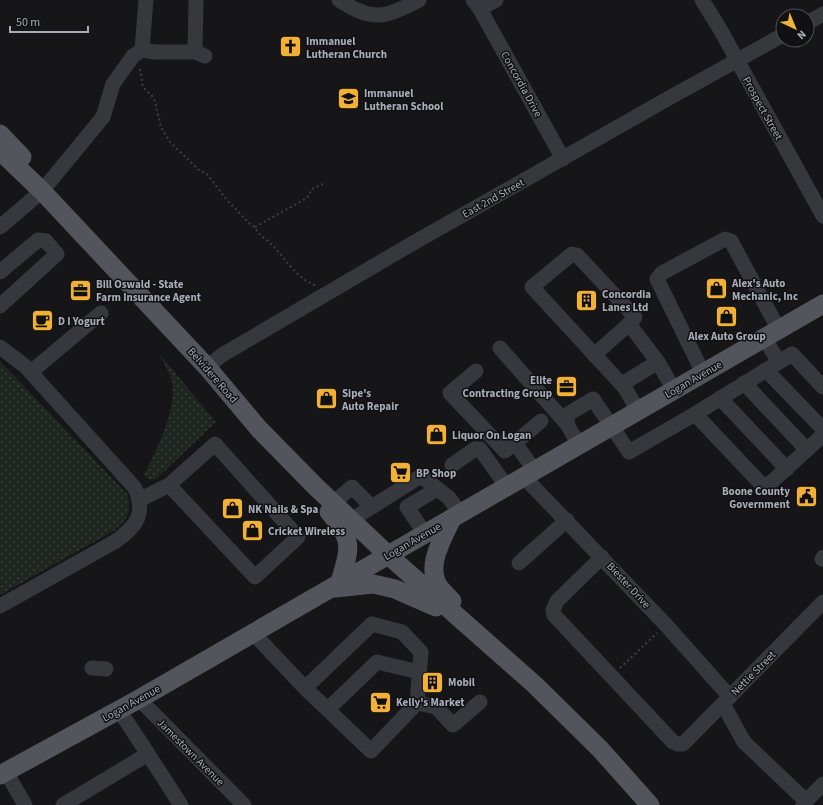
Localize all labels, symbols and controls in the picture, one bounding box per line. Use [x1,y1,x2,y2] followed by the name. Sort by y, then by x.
[10,8,88,34] scale bar
[775,8,815,48] north arrow
[16,14,40,31] text: 50 m
[794,27,809,43] text: N
[278,34,304,60] church icon: Immanuel Lutheran Church
[306,34,387,62] place label: Immanuel Lutheran Church
[497,49,546,120] street label: Concordia Drive
[739,74,786,143] street label: Prospect Street
[336,86,362,112] school or university icon: Immanuel Lutheran School
[364,86,444,114] place label: Immanuel Lutheran School
[459,175,527,222] street label: East 2nd Street
[703,276,729,302] shop icon: Alex's Auto Mechanic, Inc
[731,276,798,304] place label: Alex's Auto Mechanic, Inc
[67,277,93,303] office icon: Bill Oswald - State Farm Insurance Agent
[96,277,202,305] place label: Bill Oswald - State Farm Insurance Agent
[574,287,600,313] building icon: Concordia Lanes Ltd
[602,287,651,315] place label: Concordia Lanes Ltd
[714,303,740,329] shop icon: Alex Auto Group
[30,308,56,334] cafe icon: D I Yogurt
[58,314,105,329] place label: D I Yogurt
[687,329,766,344] place label: Alex Auto Group
[184,344,241,406] street label: Belvidere Road
[662,357,725,402] street label: Logan Avenue
[463,373,552,401] place label: Elite Contracting Group
[554,373,580,399] office icon: Elite Contracting Group
[314,386,340,412] shop icon: Sipe's Auto Repair
[341,386,399,414] place label: Sipe's Auto Repair
[423,422,449,448] shop icon: Liquor On Logan
[452,428,531,443] place label: Liquor On Logan
[387,460,413,486] supermarket icon: BP Shop
[416,466,456,481] place label: BP Shop
[722,484,791,512] place label: Boone County Government
[793,484,819,510] public building icon: Boone County Government
[220,496,246,522] shop icon: NK Nails & Spa
[248,502,318,517] place label: NK Nails & Spa
[240,518,266,544] shop icon: Cricket Wireless
[381,519,444,564] street label: Logan Avenue
[268,524,345,539] place label: Cricket Wireless
[603,559,654,612] street label: Biester Drive
[728,647,779,699] street label: Nettie Street
[420,669,446,695] building icon: Mobil
[448,675,476,690] place label: Mobil
[100,681,163,726] street label: Logan Avenue
[367,689,393,715] supermarket icon: Kelly's Market
[396,695,465,710] place label: Kelly's Market
[154,715,228,790] street label: Jamestown Avenue

